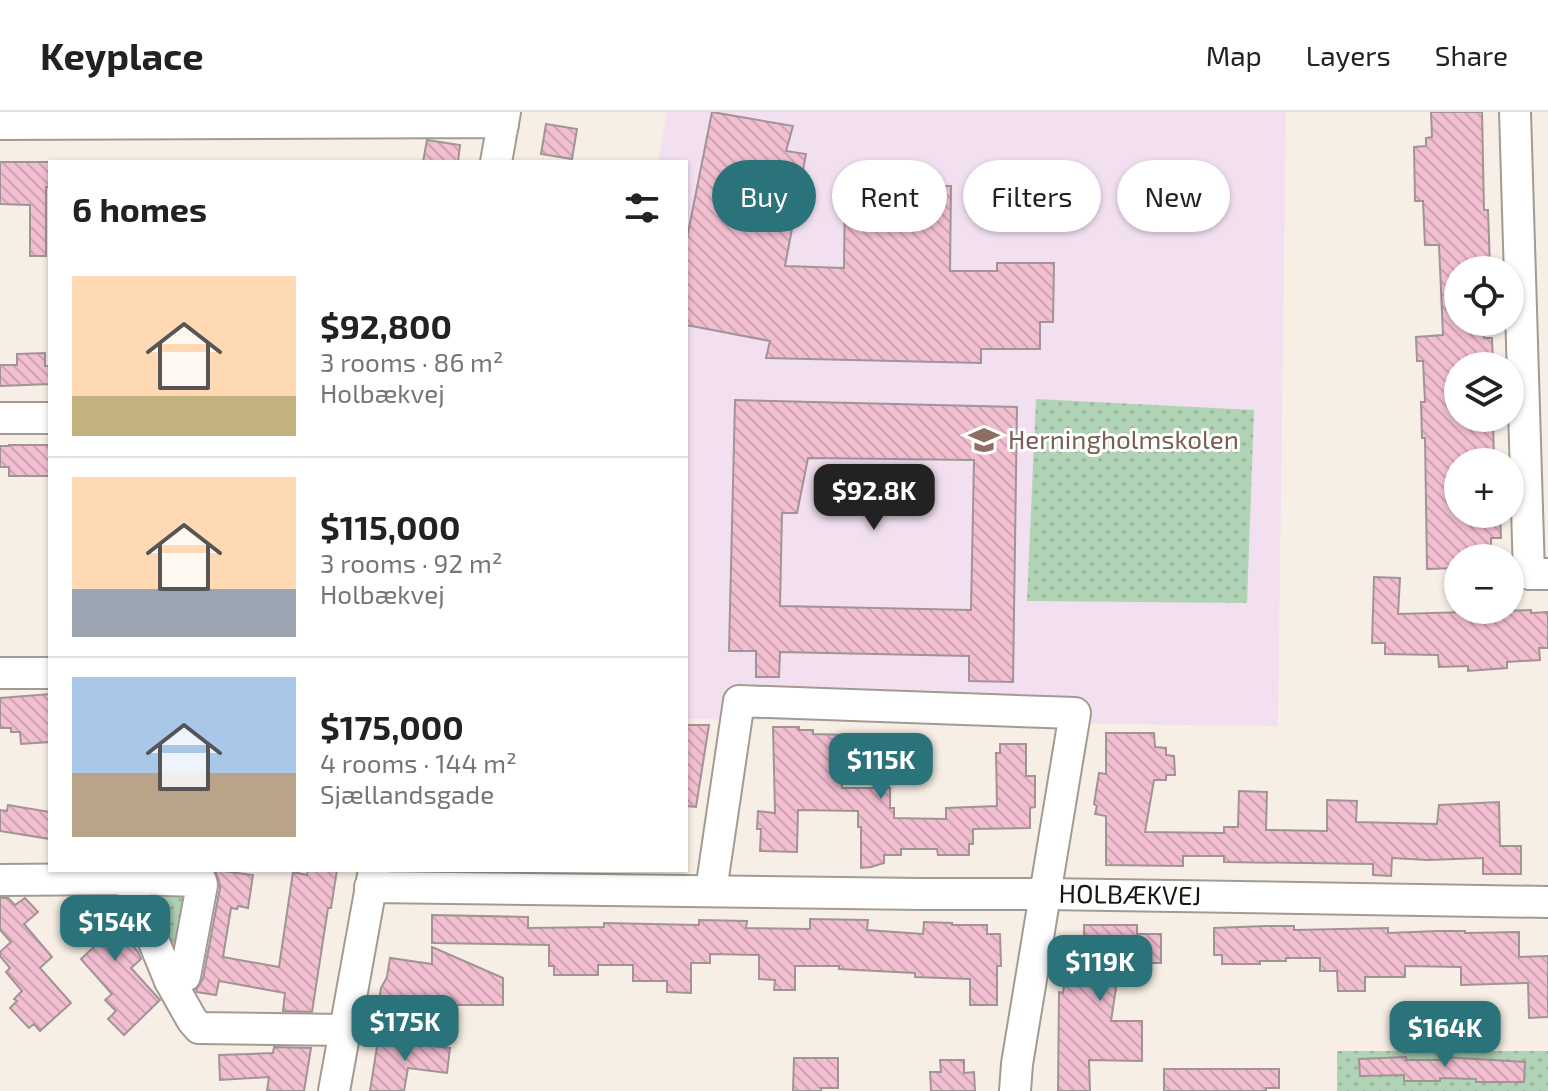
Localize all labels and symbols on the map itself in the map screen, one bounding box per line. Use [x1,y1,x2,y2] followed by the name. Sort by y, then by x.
[967,423,1001,457] school or university icon: Herningholmskolen
[1008,423,1239,454] place label: Herningholmskolen
[809,464,939,532] pin: $92.8K
[825,733,937,801] pin: $115K
[1059,877,1202,910] street label: HOLBÆKVEJ
[59,895,171,963] pin: $154K
[1044,935,1156,1003] pin: $119K
[349,995,461,1063] pin: $175K
[1389,1001,1501,1069] pin: $164K

